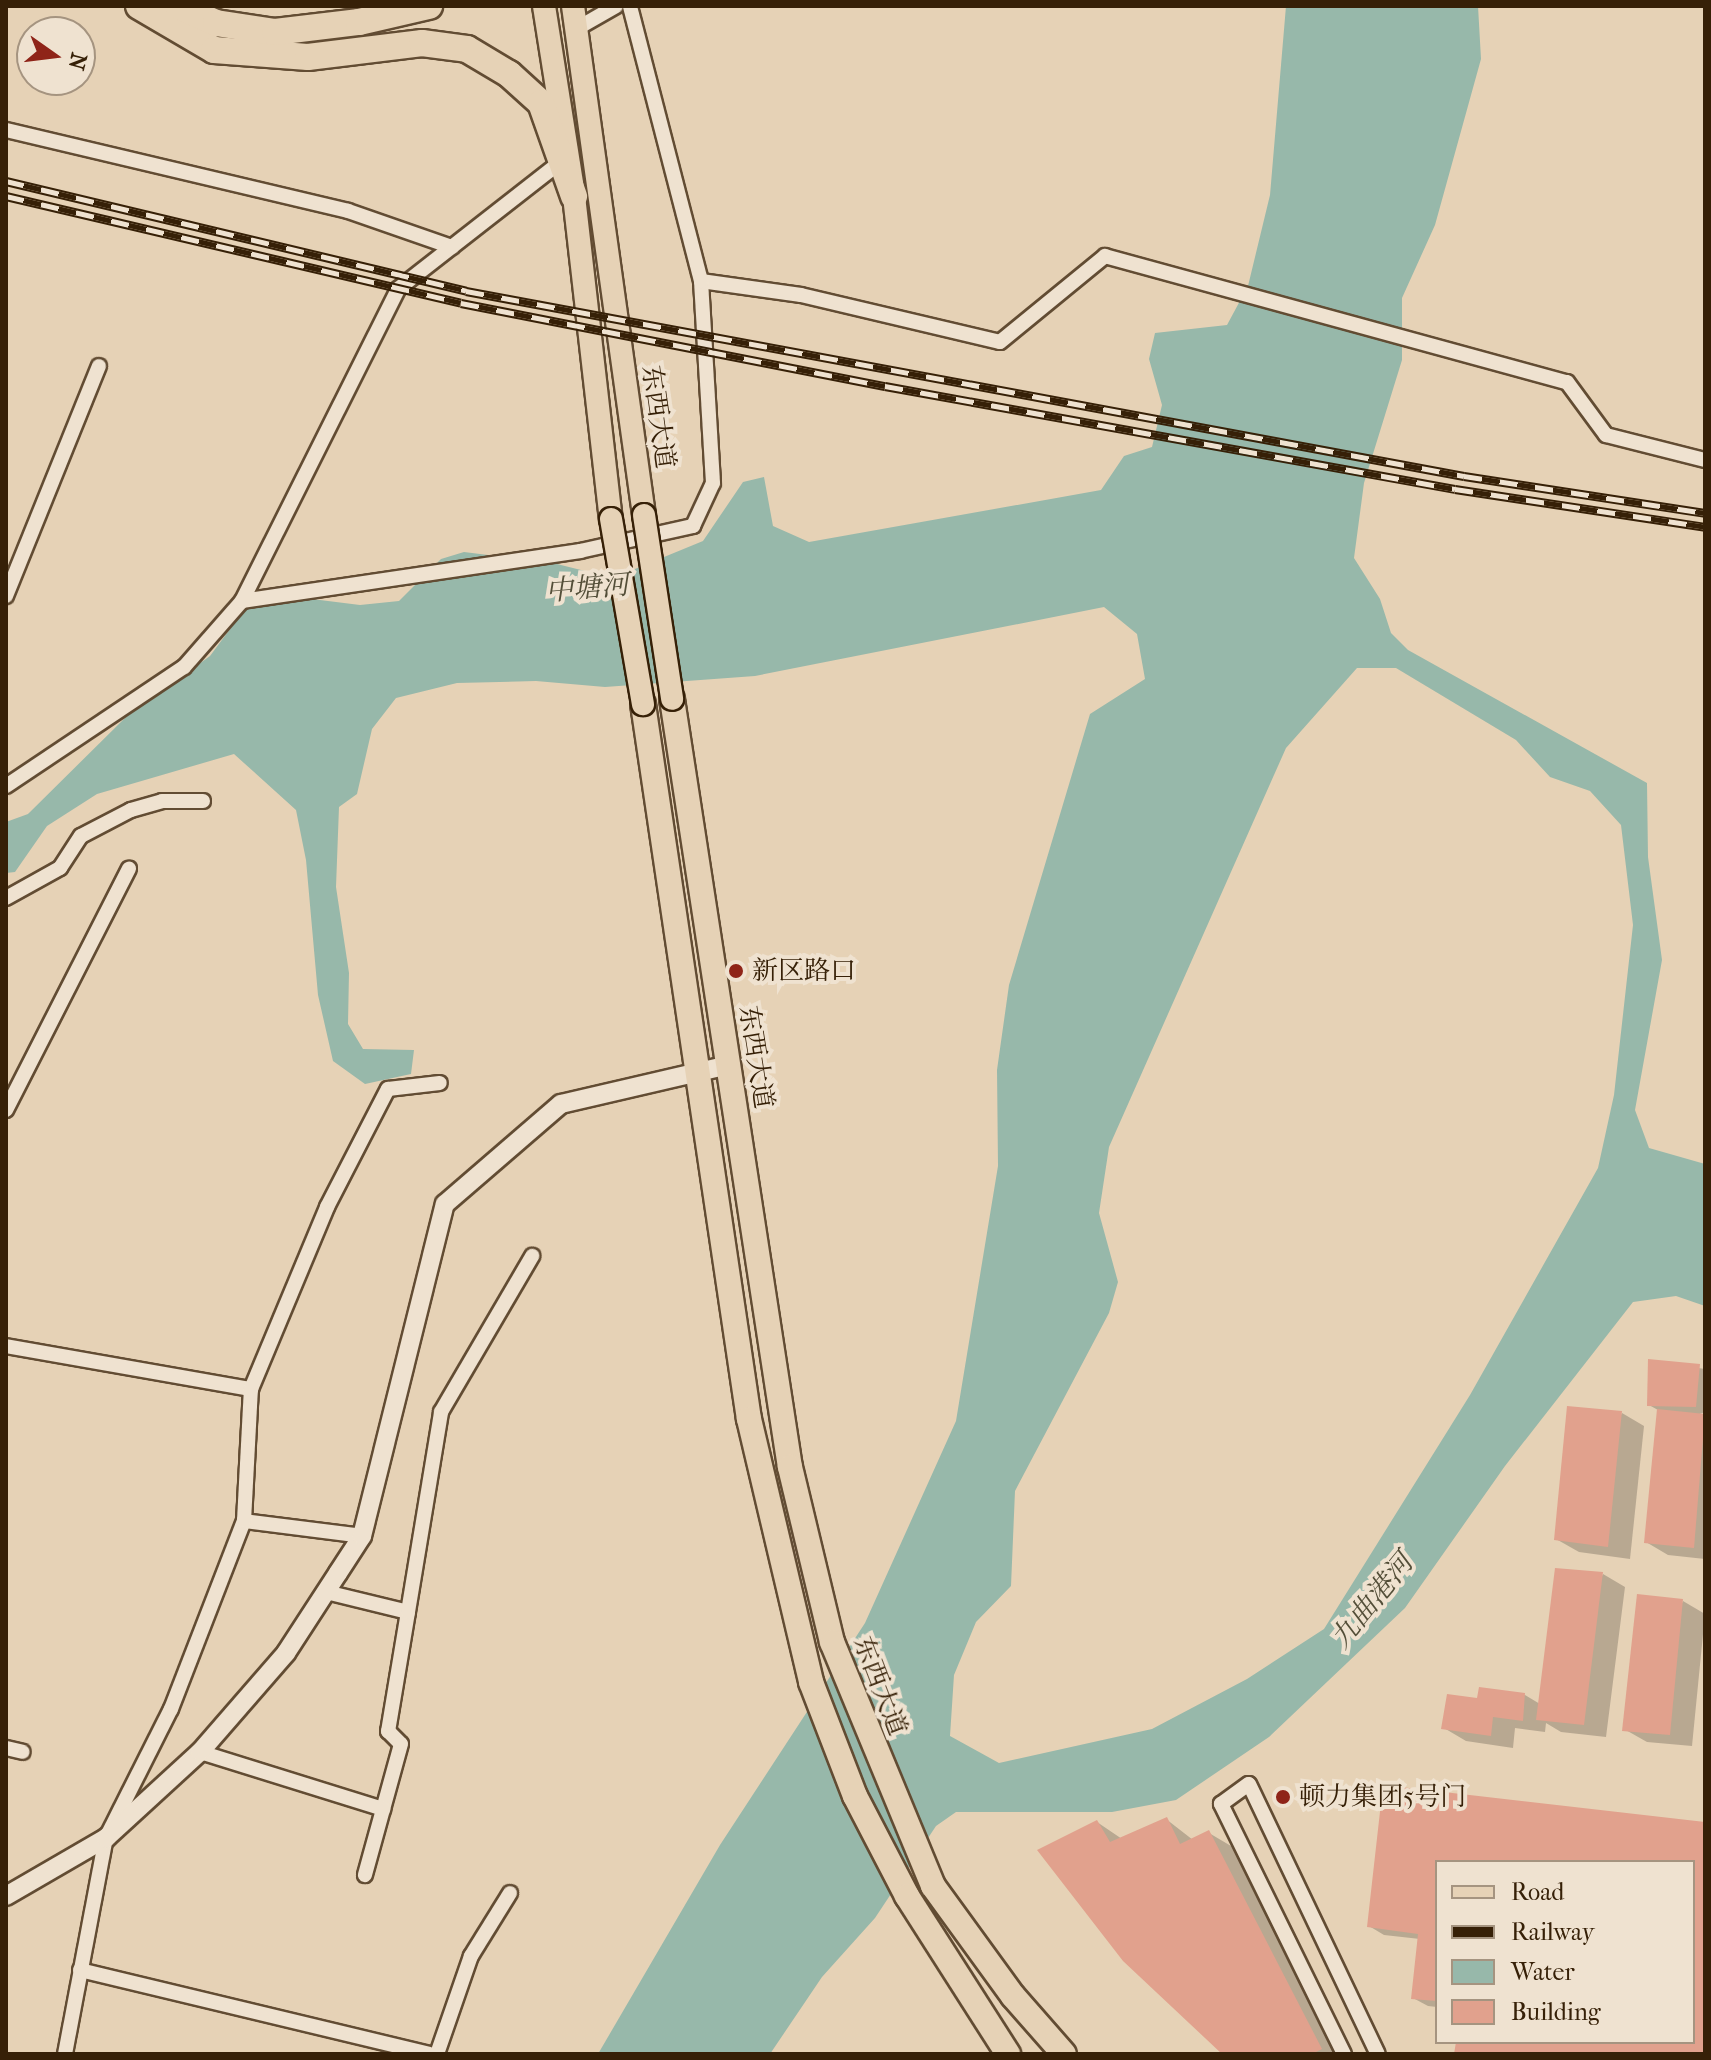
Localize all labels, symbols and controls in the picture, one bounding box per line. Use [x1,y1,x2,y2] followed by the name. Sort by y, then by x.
[16,16,96,96] north arrow
[63,50,92,73] text: N
[635,363,681,471] street label: 东西大道
[544,568,630,608] water label: 中塘河
[752,955,856,987] place label: 新区路口
[727,962,745,980] marker: 新区路口
[732,1003,780,1111] street label: 东西大道
[1324,1547,1420,1655] water label: 九曲港河
[847,1632,913,1740] street label: 东西大道
[1299,1781,1466,1813] place label: 顿力集团5号门
[1274,1788,1292,1806] marker: 顿力集团5号门
[1435,1860,1695,2044] legend
[1511,1878,1564,1906] text: Road
[1511,1918,1594,1946] text: Railway
[1511,1958,1575,1986] text: Water
[1511,1998,1601,2026] text: Building

